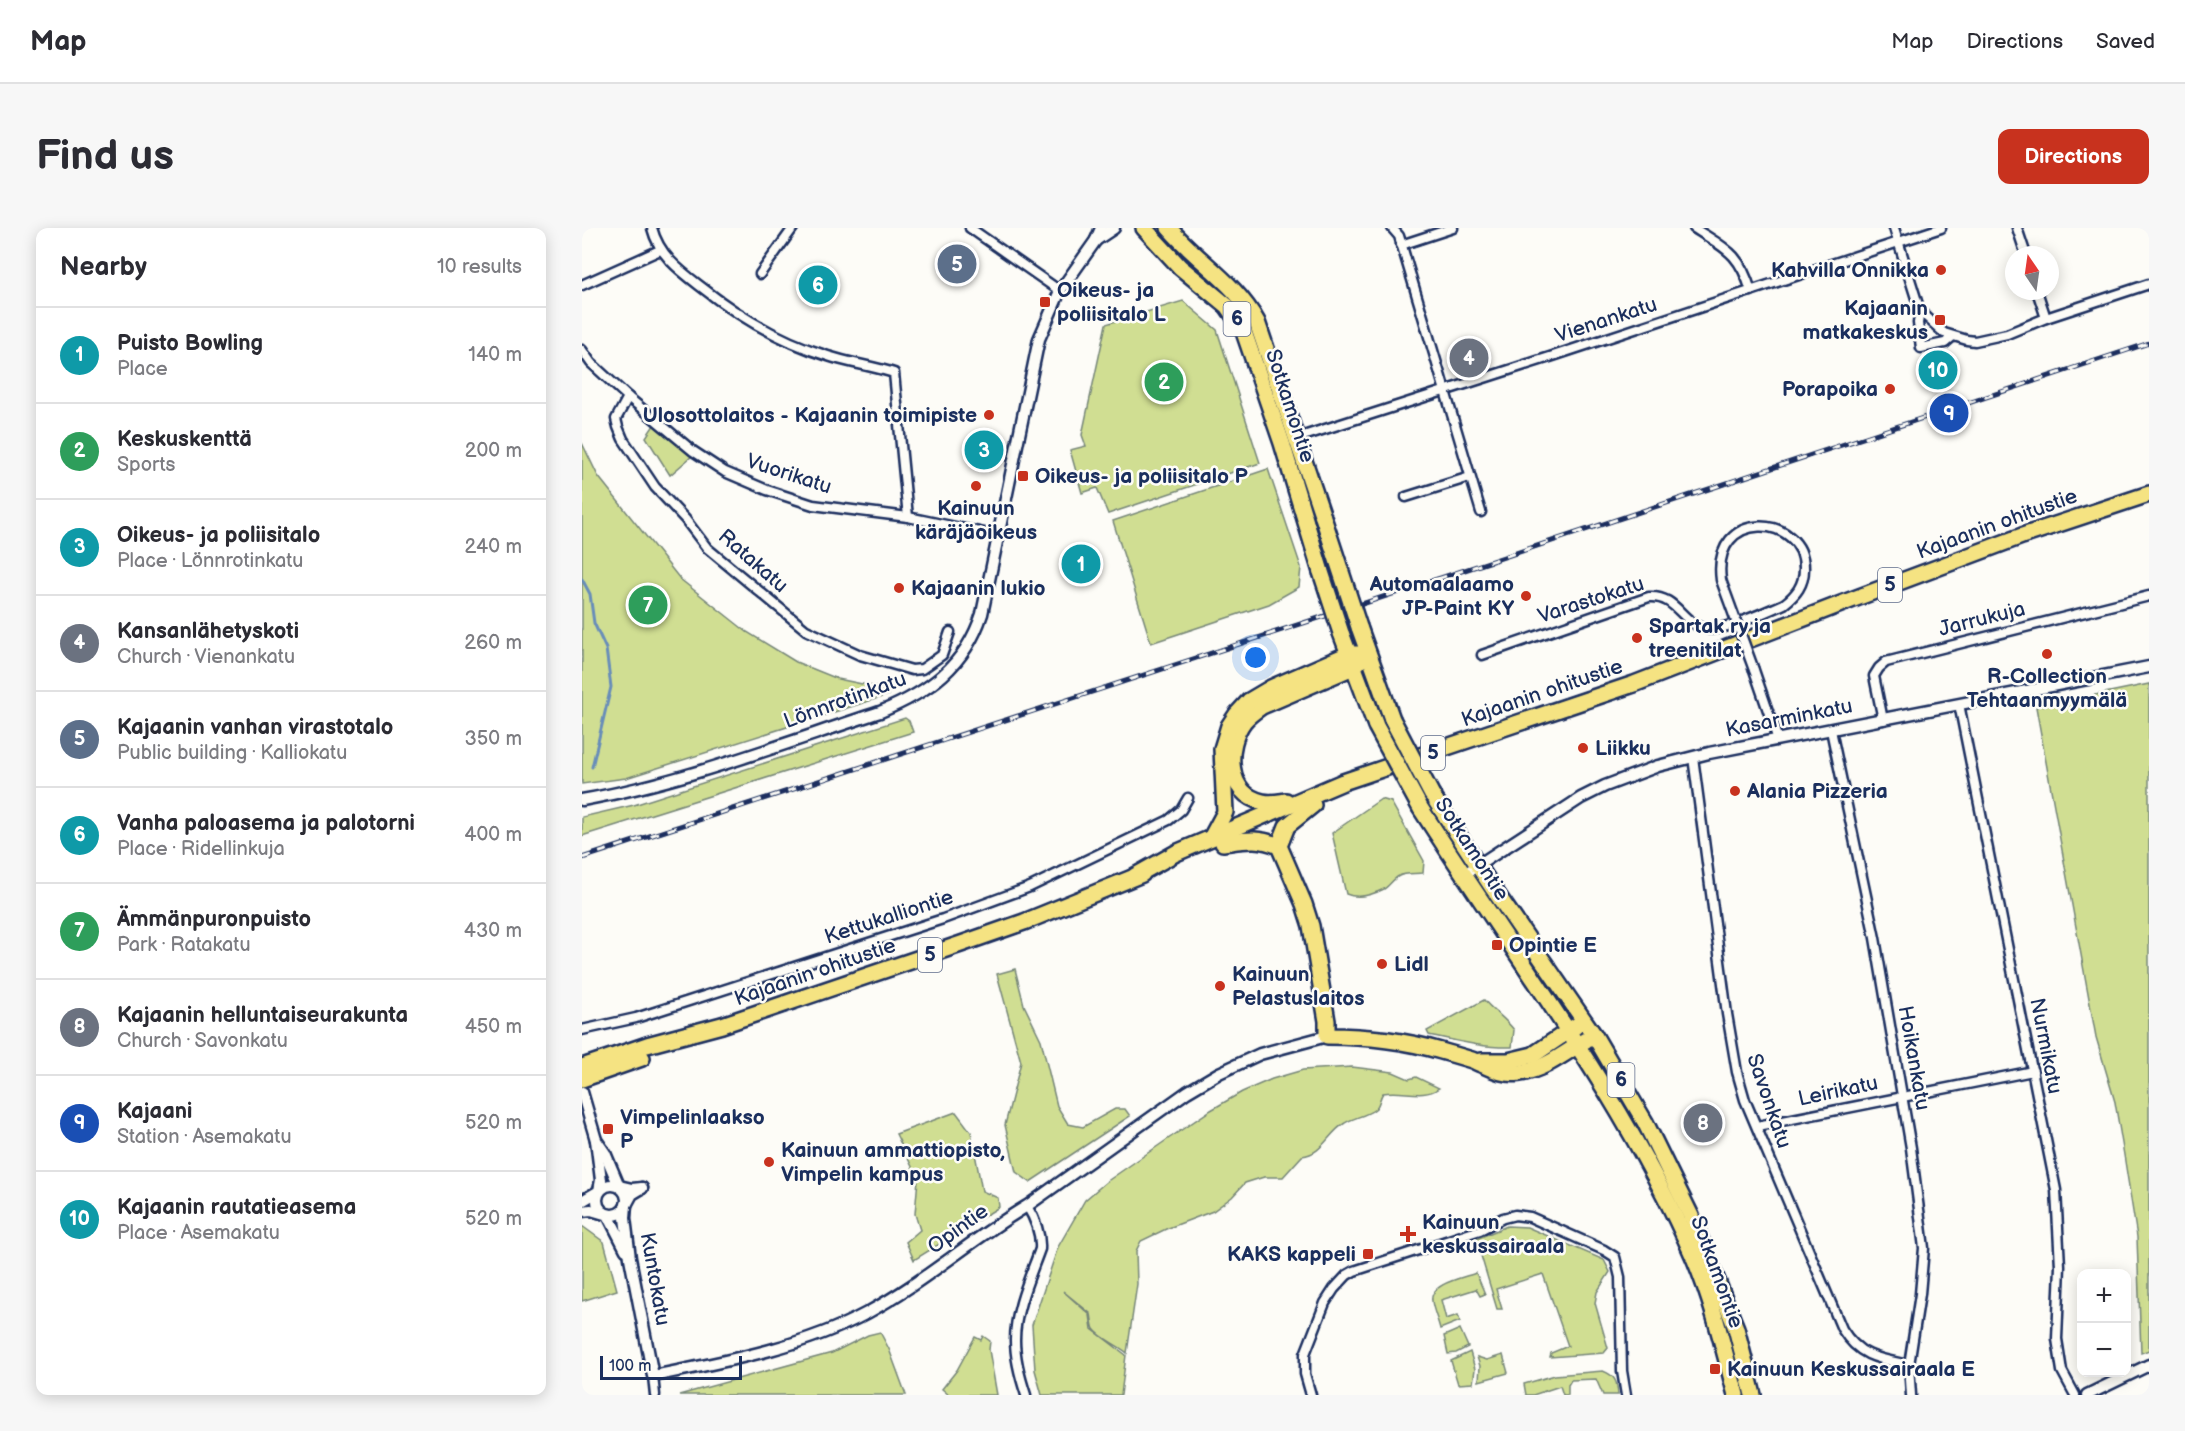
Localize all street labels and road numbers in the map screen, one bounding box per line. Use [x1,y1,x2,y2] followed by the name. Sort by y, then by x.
[1552,292,1660,348] street label: Vienankatu
[1224,302,1250,336] road number: 6
[1260,346,1320,466] street label: Sotkamontie
[743,449,835,499] street label: Vuorikatu
[1913,483,2081,565] street label: Kajaanin ohitustie
[713,524,793,598] street label: Ratakatu
[1878,568,1902,602] road number: 5
[1535,571,1647,629] street label: Varastokatu
[1936,596,2028,642] street label: Jarrukuja
[1458,654,1626,732] street label: Kajaanin ohitustie
[780,666,910,734] street label: Lönnrotinkatu
[1723,693,1855,743] street label: Kasarminkatu
[1421,736,1445,770] road number: 5
[1429,793,1515,905] street label: Sotkamontie
[821,884,957,950] street label: Kettukalliontie
[731,933,899,1011] street label: Kajaanin ohitustie
[918,938,942,972] road number: 5
[2024,996,2068,1096] street label: Nurmikatu
[1893,1004,1935,1112] street label: Hoikankatu
[1741,1051,1797,1151] street label: Savonkatu
[1608,1063,1634,1097] road number: 6
[1796,1070,1880,1112] street label: Leirikatu
[923,1199,993,1259] street label: Opintie
[1685,1212,1749,1332] street label: Sotkamontie
[635,1230,675,1328] street label: Kuntokatu

